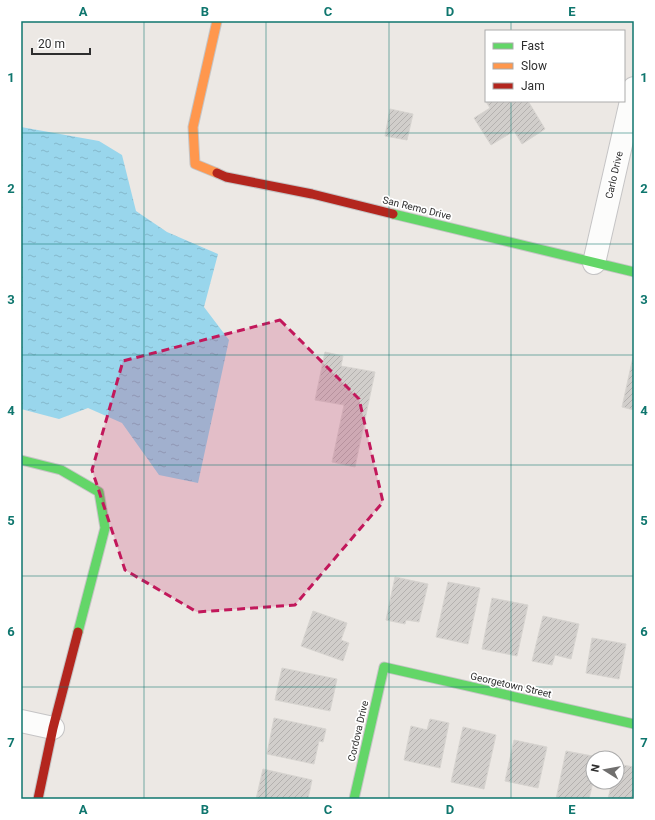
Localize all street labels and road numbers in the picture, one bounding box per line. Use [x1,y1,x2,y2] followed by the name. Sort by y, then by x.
[603,150,625,200] street label: Carlo Drive
[382,194,452,222] street label: San Remo Drive
[469,670,553,700] street label: Georgetown Street
[346,700,370,762] street label: Cordova Drive

